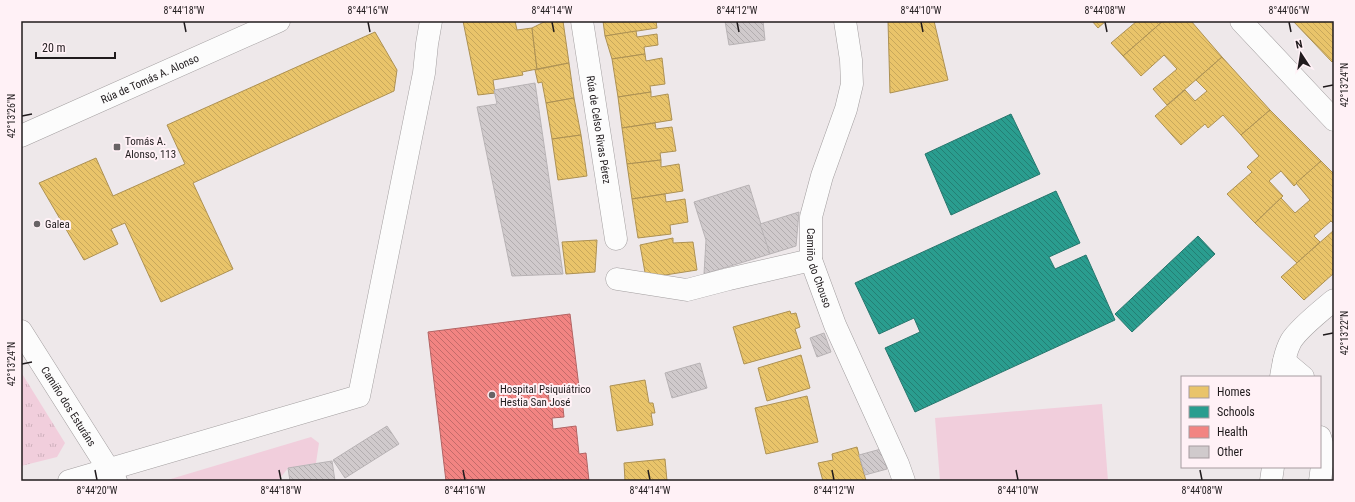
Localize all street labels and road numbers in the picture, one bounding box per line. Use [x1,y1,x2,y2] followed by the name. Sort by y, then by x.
[99,51,201,106] street label: Rúa de Tomás A. Alonso
[584,75,614,185] street label: Rúa de Celso Rivas Pérez
[805,228,835,310] street label: Camiño do Chouso
[38,364,99,449] street label: Camiño dos Esturáns

